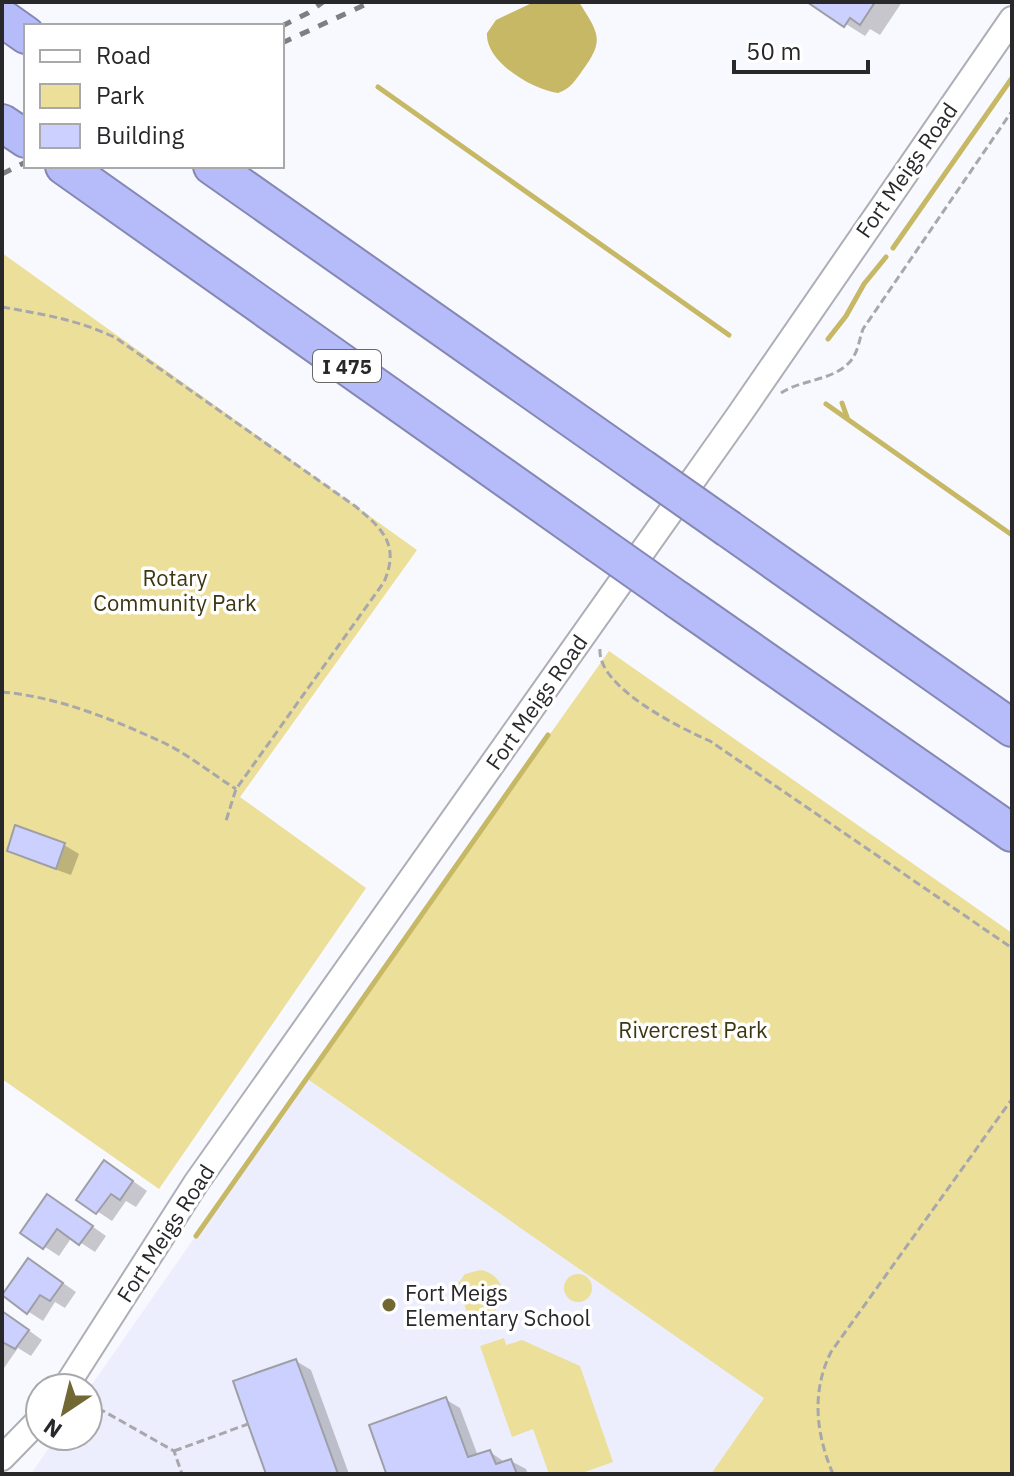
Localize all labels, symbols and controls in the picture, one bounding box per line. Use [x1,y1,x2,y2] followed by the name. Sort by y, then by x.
[24,24,284,168] legend
[734,24,868,74] scale bar
[746,35,801,67] text: 50 m
[96,39,151,71] text: Road
[96,79,145,111] text: Park
[849,97,963,243] street label: Fort Meigs Road
[96,119,184,151] text: Building
[313,350,381,382] road number: I 475
[93,563,257,617] park label: Rotary Community Park
[479,629,593,775] street label: Fort Meigs Road
[618,1015,768,1044] park label: Rivercrest Park
[110,1159,220,1307] street label: Fort Meigs Road
[405,1278,591,1332] place label: Fort Meigs Elementary School
[380,1296,398,1314] marker: Fort Meigs Elementary School
[24,1372,104,1452] north arrow
[37,1412,67,1445] text: N

